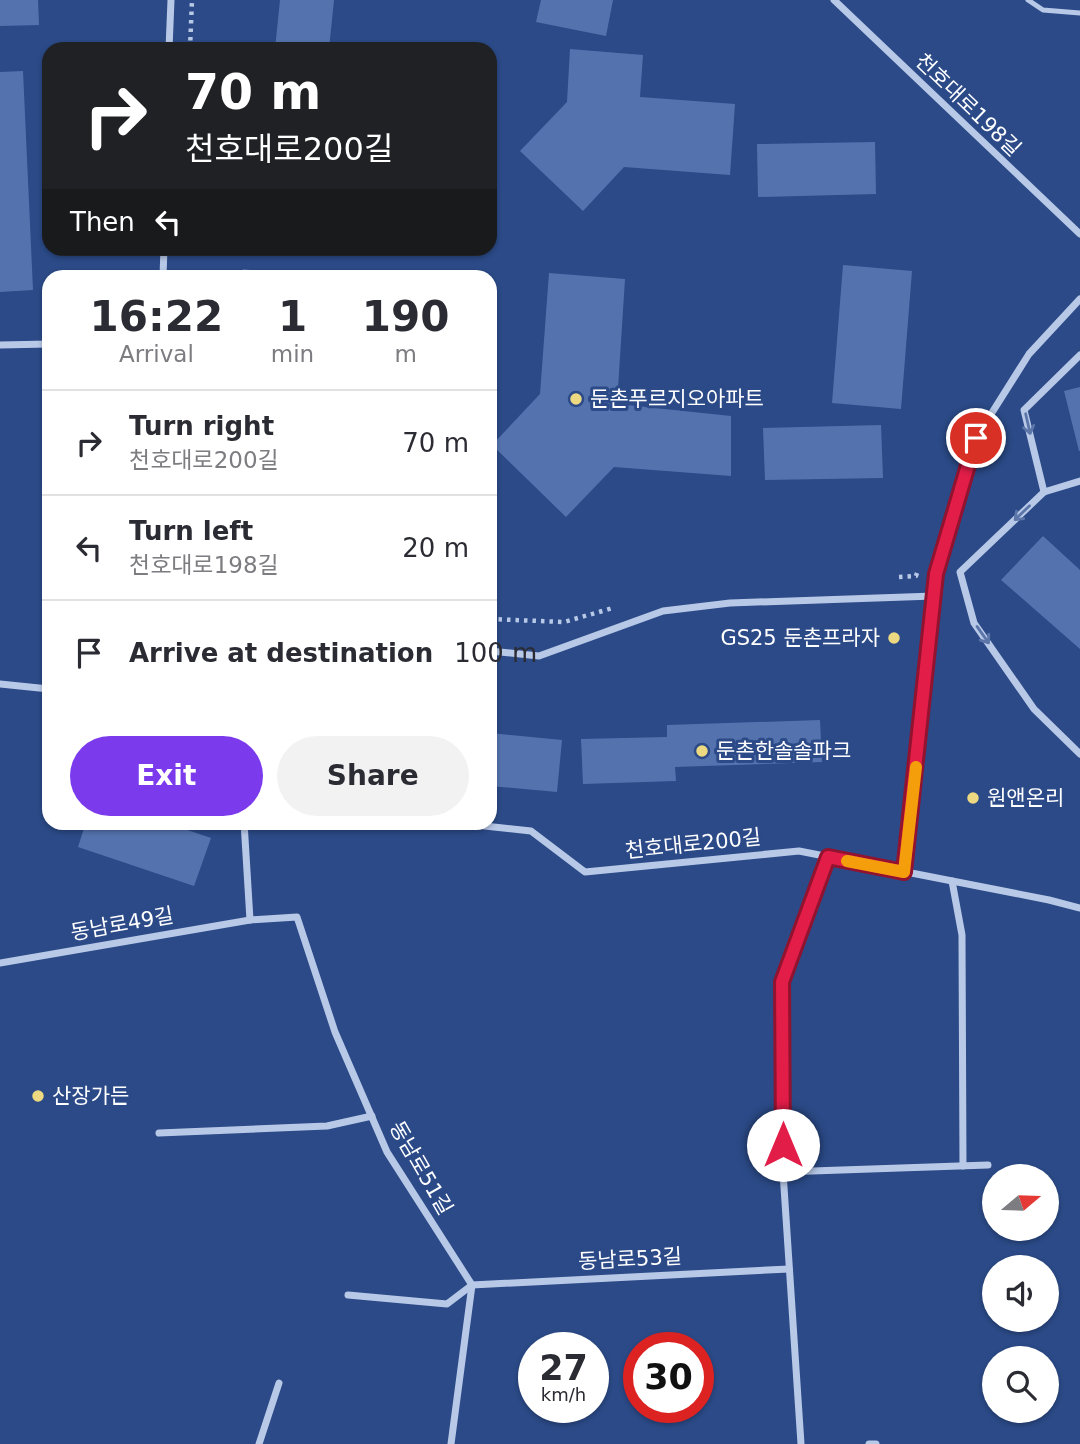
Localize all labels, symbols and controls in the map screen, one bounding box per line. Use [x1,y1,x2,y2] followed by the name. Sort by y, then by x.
[911,49,1025,161] street label: 천호대로198길
[185,64,321,121] text: 70 m
[70,70,161,161] icon: right
[185,130,393,168] text: 천호대로200길
[149,203,187,241] icon: left
[70,207,135,237] text: Then
[90,292,223,341] text: 16:22
[278,292,307,341] text: 1
[362,292,449,341] text: 190
[119,341,194,367] text: Arrival
[271,341,314,367] text: min
[394,341,417,367] text: m
[590,387,764,411] place label: 둔촌푸르지오아파트
[568,391,584,407] marker: 둔촌푸르지오아파트
[946,408,1006,468] pin
[129,411,274,441] text: Turn right
[1022,412,1035,435] one-way arrow
[957,419,995,457] icon: arrive
[70,424,108,462] icon: right
[402,428,469,458] text: 70 m
[129,447,279,473] text: 천호대로200길
[1013,504,1030,521] one-way arrow
[129,516,253,546] text: Turn left
[70,529,108,567] icon: left
[402,533,469,563] text: 20 m
[129,552,279,578] text: 천호대로198길
[976,625,990,644] one-way arrow
[720,626,880,650] place label: GS25 둔촌프라자
[886,630,902,646] marker: GS25 둔촌프라자
[70,634,108,672] icon: arrive
[129,638,433,668] text: Arrive at destination
[454,638,537,668] text: 100 m
[70,736,263,816] button: Exit
[277,736,469,816] button: Share
[716,739,851,763] place label: 둔촌한솔솔파크
[694,743,710,759] marker: 둔촌한솔솔파크
[987,786,1064,810] place label: 원앤온리
[965,790,981,806] marker: 원앤온리
[624,825,762,863] street label: 천호대로200길
[69,903,175,945] street label: 동남로49길
[52,1084,129,1108] place label: 산장가든
[30,1088,46,1104] marker: 산장가든
[746,1108,820,1182] position arrow
[385,1117,457,1219] street label: 동남로51길
[982,1164,1059,1241] north arrow
[982,1164,1059,1423] map controls
[577,1244,683,1274] street label: 동남로53길
[982,1255,1059,1332] button: sound
[623,1332,714,1423] speed limit sign: 30
[982,1346,1059,1423] button: search
[539,1348,588,1388] text: 27
[541,1384,586,1405] text: km/h

